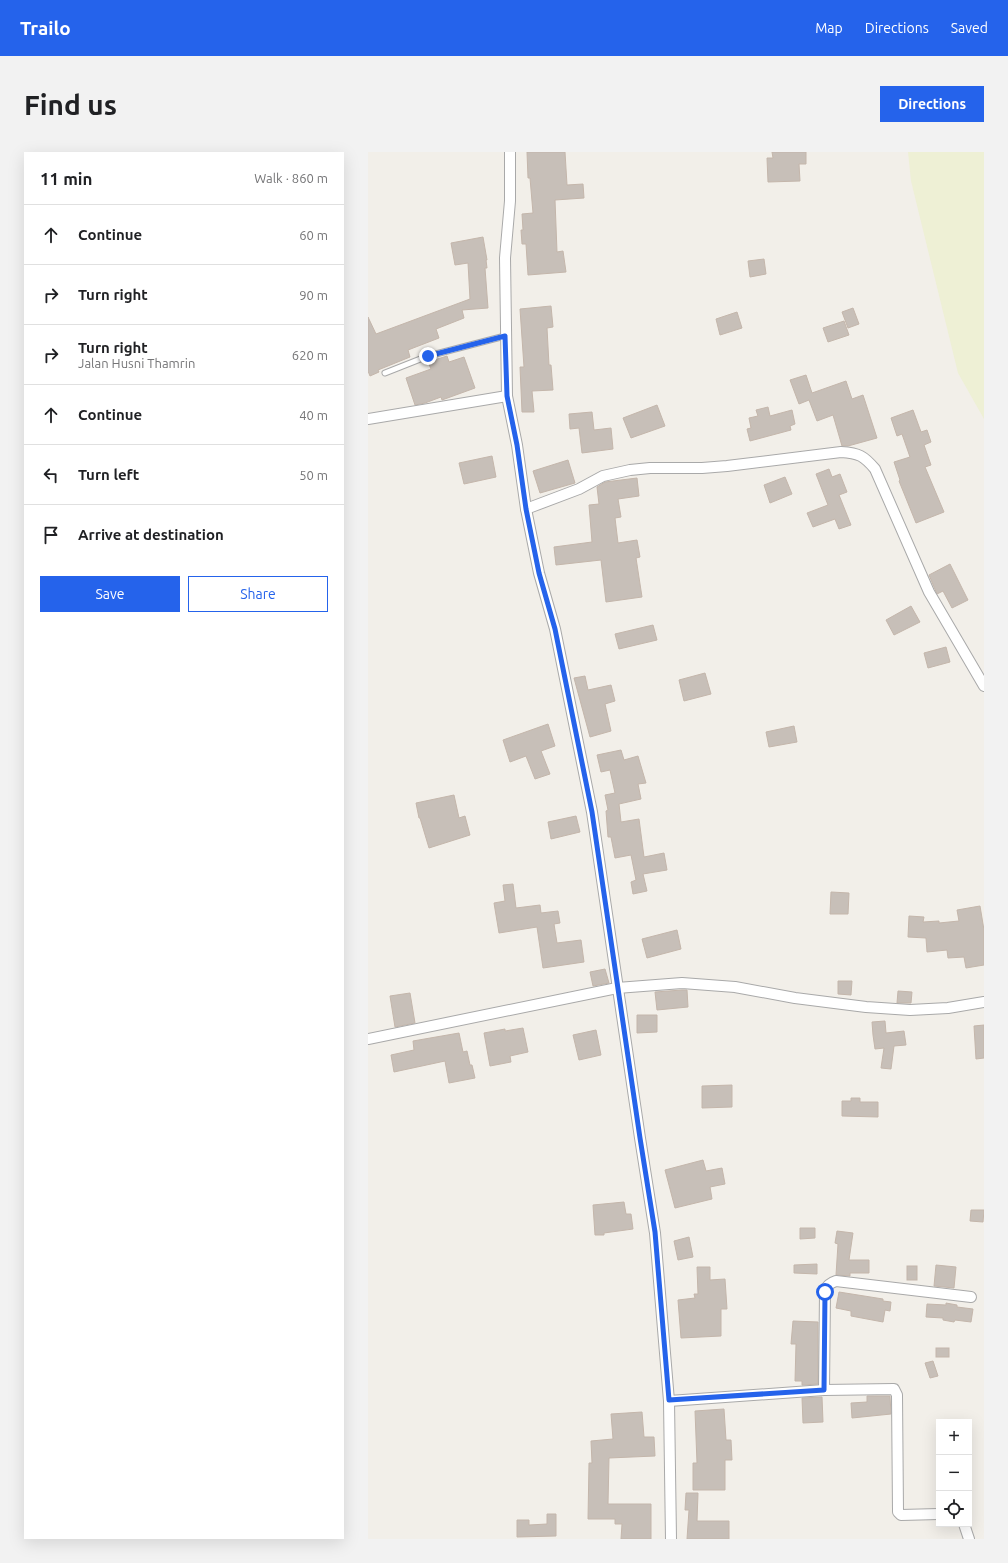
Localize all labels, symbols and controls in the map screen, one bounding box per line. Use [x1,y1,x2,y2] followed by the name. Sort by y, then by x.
[20,17,71,39] text: Trailo
[815,20,843,36] text: Map
[865,20,929,36] text: Directions
[951,20,988,36] text: Saved
[880,86,984,122] button: Directions
[24,89,117,120] text: Find us
[40,169,93,188] text: 11 min
[254,171,328,185] text: Walk · 860 m
[40,224,62,246] icon: ahead
[78,226,142,243] text: Continue
[299,228,328,242] text: 60 m
[40,284,62,306] icon: right
[78,286,148,303] text: Turn right
[299,288,328,302] text: 90 m
[78,339,148,356] text: Turn right
[40,344,62,366] icon: right
[419,347,437,365] route end
[292,348,328,362] text: 620 m
[78,356,195,370] text: Jalan Husni Thamrin
[40,404,62,426] icon: ahead
[78,406,142,423] text: Continue
[299,408,328,422] text: 40 m
[40,464,62,486] icon: left
[78,466,139,483] text: Turn left
[299,468,328,482] text: 50 m
[40,524,62,546] icon: arrive
[78,526,224,543] text: Arrive at destination
[40,576,180,612] button: Save
[188,576,328,612] button: Share
[816,1283,834,1301] route start
[936,1419,972,1527] map controls
[936,1419,972,1455] button: +
[936,1455,972,1491] button: −
[936,1491,972,1527] button: locate

